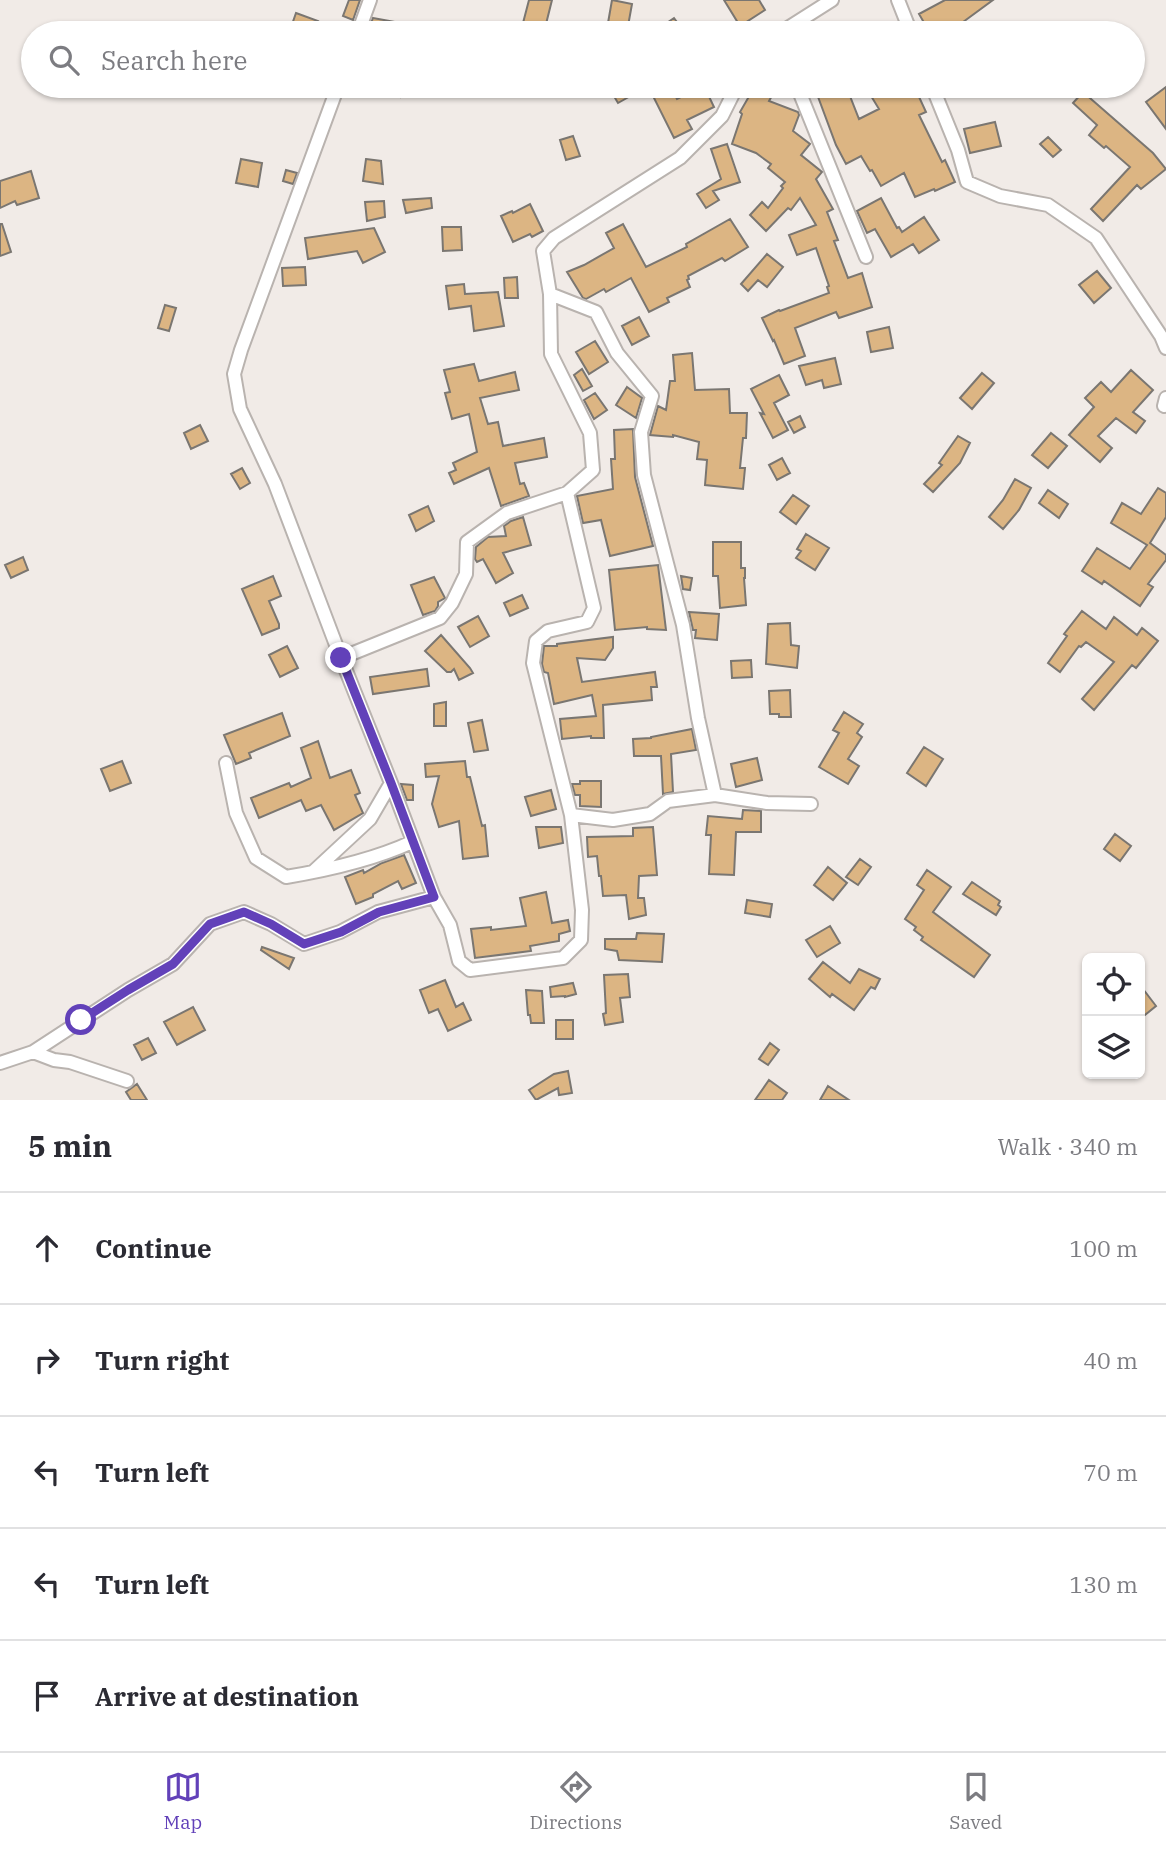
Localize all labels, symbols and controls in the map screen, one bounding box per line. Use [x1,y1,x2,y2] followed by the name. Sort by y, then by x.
[21,21,1145,98] search box
[45,41,83,79] icon: search
[101,43,247,77] text: Search here
[325,642,356,673] route end
[1082,953,1145,1079] map controls
[1082,953,1145,1016] button: locate
[65,1004,96,1035] route start
[1082,1016,1145,1079] button: layers
[28,1126,112,1165] text: 5 min
[997,1131,1138,1161] text: Walk · 340 m
[28,1229,66,1267] icon: ahead
[95,1231,212,1265] text: Continue
[1069,1233,1138,1263] text: 100 m
[28,1341,66,1379] icon: right
[95,1343,229,1377] text: Turn right
[1083,1345,1138,1375] text: 40 m
[28,1453,66,1491] icon: left
[95,1455,209,1489] text: Turn left
[1083,1457,1138,1487] text: 70 m
[28,1565,66,1603] icon: left
[95,1567,209,1601] text: Turn left
[1069,1569,1138,1599] text: 130 m
[28,1677,66,1715] icon: arrive
[95,1679,359,1713] text: Arrive at destination
[164,1768,202,1834] tab: Map
[529,1768,622,1834] tab: Directions
[949,1768,1002,1834] tab: Saved

